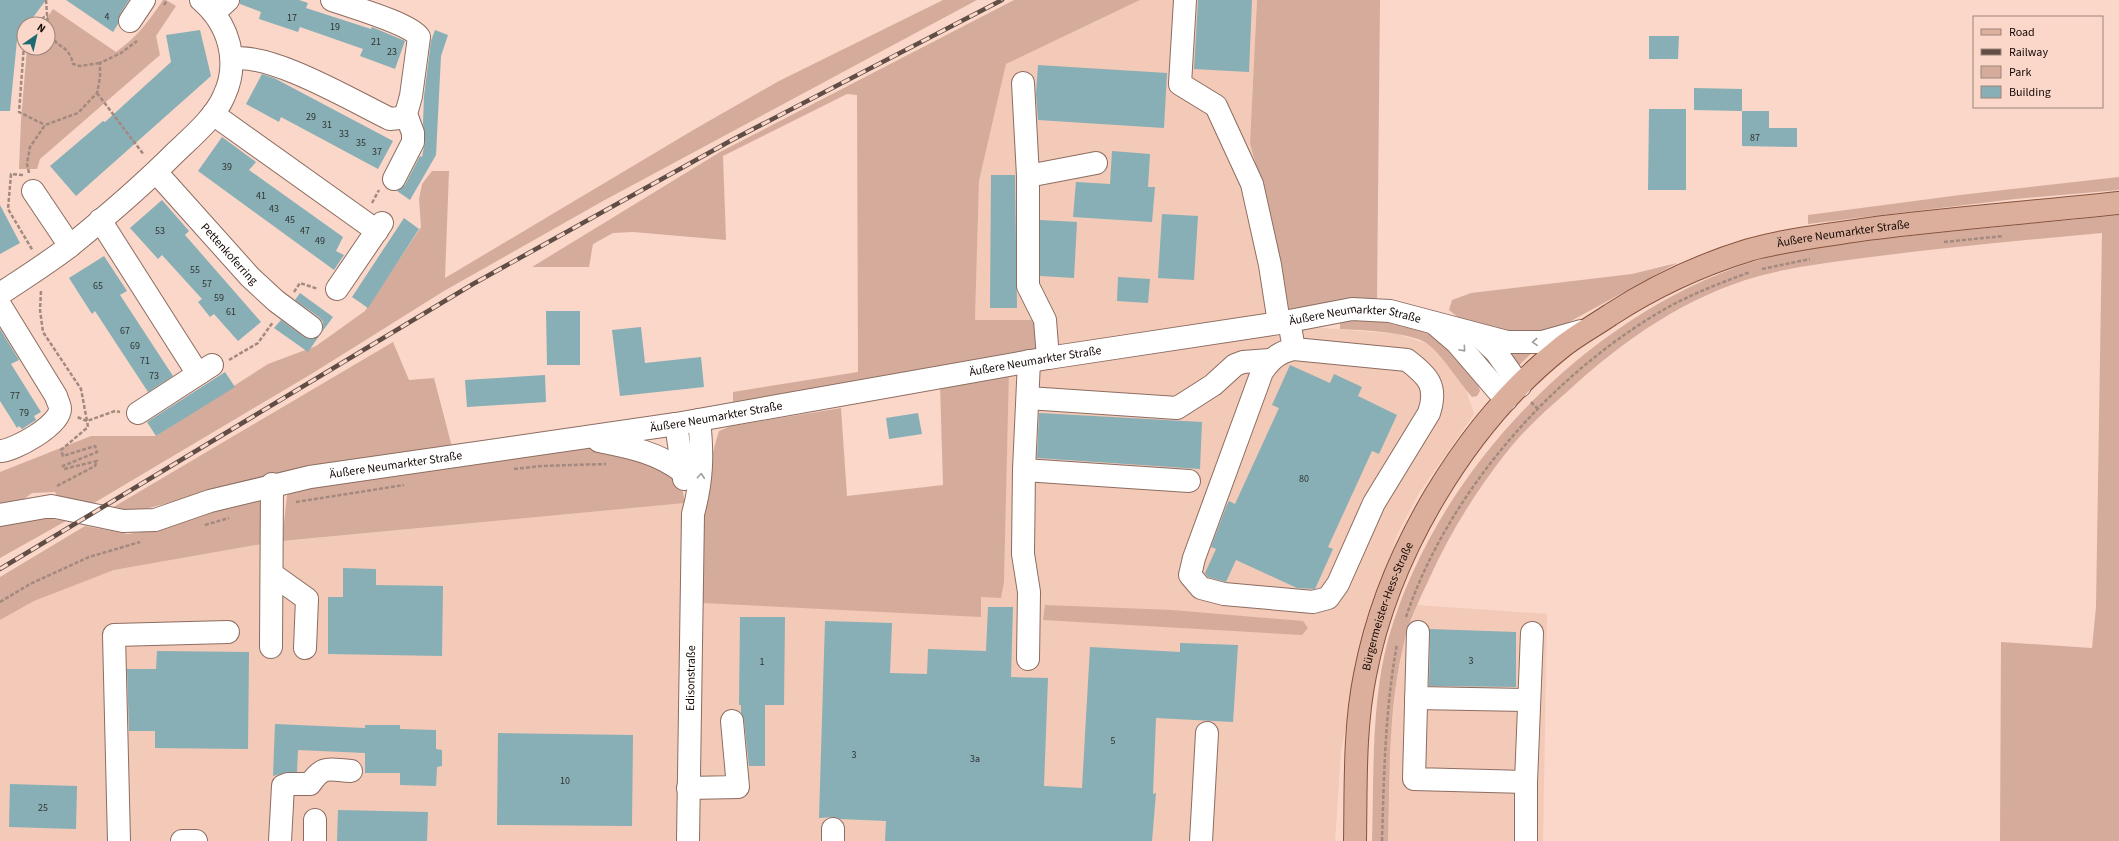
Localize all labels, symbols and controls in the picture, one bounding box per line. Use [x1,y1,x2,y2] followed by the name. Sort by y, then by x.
[105,10,110,24] house number: 4
[287,11,297,25] house number: 17
[16,16,56,56] north arrow
[1973,16,2103,108] legend
[34,20,49,36] text: N
[330,20,340,34] house number: 19
[2009,24,2035,41] text: Road
[371,35,381,49] house number: 21
[2009,44,2048,61] text: Railway
[387,45,397,59] house number: 23
[2009,64,2031,81] text: Park
[2009,84,2051,101] text: Building
[306,110,316,124] house number: 29
[322,118,332,132] house number: 31
[339,127,349,141] house number: 33
[1750,131,1760,145] house number: 87
[356,136,366,150] house number: 35
[372,145,382,159] house number: 37
[222,160,232,174] house number: 39
[256,189,266,203] house number: 41
[269,202,279,216] house number: 43
[285,213,295,227] house number: 45
[1776,216,1911,252] street label: Äußere Neumarkter Straße
[197,220,261,289] street label: Pettenkoferring
[155,224,165,238] house number: 53
[300,224,310,238] house number: 47
[315,234,325,248] house number: 49
[190,263,200,277] house number: 55
[202,277,212,291] house number: 57
[93,279,103,293] house number: 65
[214,291,224,305] house number: 59
[1288,300,1423,330] street label: Äußere Neumarkter Straße
[226,305,236,319] house number: 61
[120,324,130,338] house number: 67
[1532,338,1538,347] one-way arrow
[130,339,140,353] house number: 69
[968,342,1103,381] street label: Äußere Neumarkter Straße
[1458,344,1465,352] one-way arrow
[140,354,150,368] house number: 71
[149,369,159,383] house number: 73
[10,389,20,403] house number: 77
[649,397,784,437] street label: Äußere Neumarkter Straße
[19,406,29,420] house number: 79
[328,447,463,483] street label: Äußere Neumarkter Straße
[1299,472,1309,486] house number: 80
[697,473,706,479] one-way arrow
[1358,539,1418,672] street label: Bürgermeister-Hess-Straße
[682,645,700,711] street label: Edisonstraße
[1469,654,1474,668] house number: 3
[760,655,765,669] house number: 1
[1111,734,1116,748] house number: 5
[852,748,857,762] house number: 3
[970,752,980,766] house number: 3a
[560,774,570,788] house number: 10
[38,801,48,815] house number: 25

